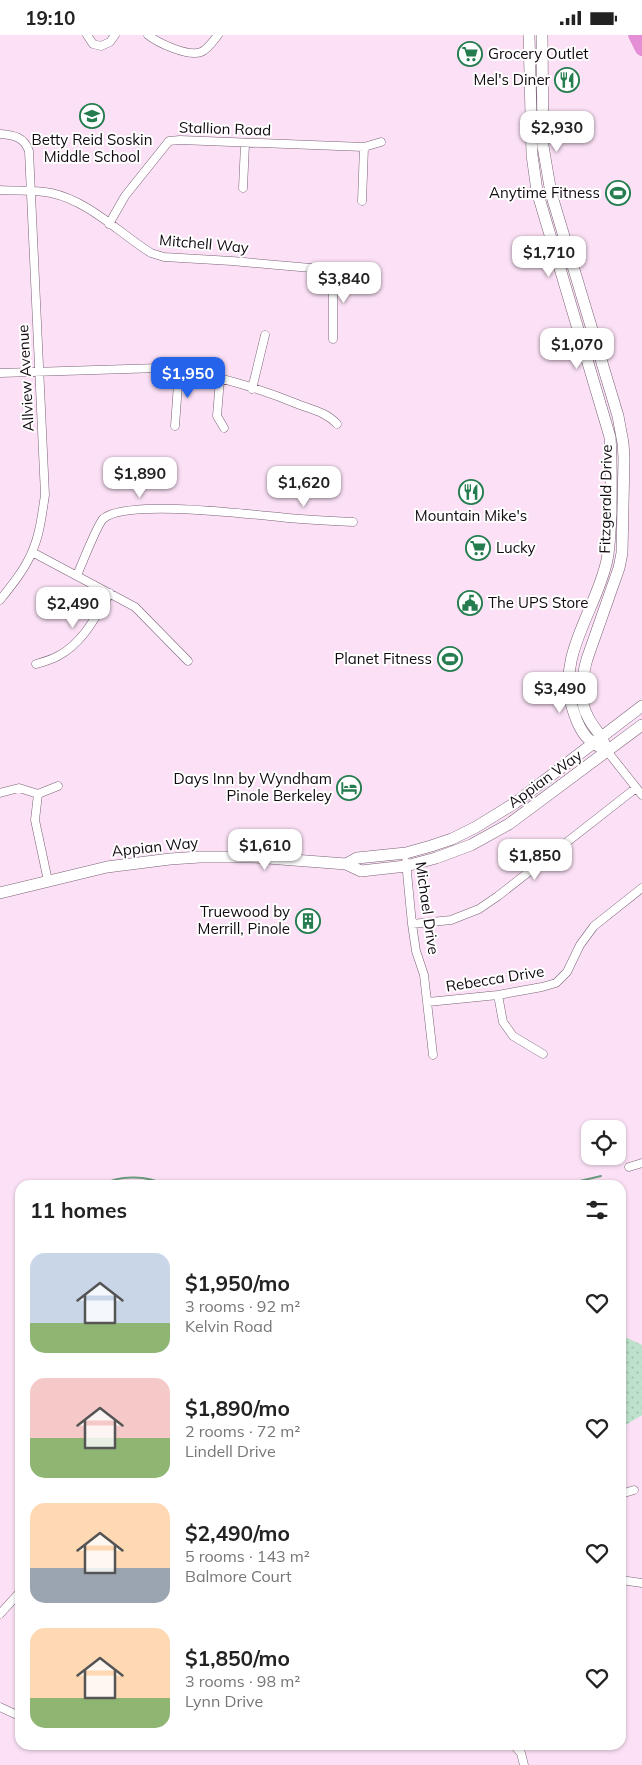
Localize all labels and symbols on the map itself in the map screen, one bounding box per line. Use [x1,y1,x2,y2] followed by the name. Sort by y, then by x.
[457,41,483,67] supermarket icon: Grocery Outlet
[488,44,589,63] place label: Grocery Outlet
[554,67,580,93] restaurant icon: Mel's Diner
[474,70,551,89] place label: Mel's Diner
[79,103,105,129] school or university icon: Betty Reid Soskin Middle School
[516,111,598,153] pin: $2,930
[179,117,271,140] street label: Stallion Road
[32,130,152,166] place label: Betty Reid Soskin Middle School
[605,180,631,206] sports icon: Anytime Fitness
[489,183,600,202] place label: Anytime Fitness
[159,230,250,257] street label: Mitchell Way
[508,235,590,278] pin: $1,710
[303,261,385,304] pin: $3,840
[13,324,38,432] street label: Allview Avenue
[536,327,618,370] pin: $1,070
[147,357,229,399] pin: $1,950
[595,444,616,554] street label: Fitzgerald Drive
[99,457,181,499] pin: $1,890
[263,465,345,508] pin: $1,620
[458,479,484,505] restaurant icon: Mountain Mike's
[415,506,527,525] place label: Mountain Mike's
[465,535,491,561] supermarket icon: Lucky
[496,538,536,557] place label: Lucky
[32,587,114,629] pin: $2,490
[457,590,483,616] public building icon: The UPS Store
[488,593,588,612] place label: The UPS Store
[437,646,463,672] sports icon: Planet Fitness
[334,649,432,668] place label: Planet Fitness
[519,671,601,714] pin: $3,490
[504,745,586,812] street label: Appian Way
[174,769,332,805] place label: Days Inn by Wyndham Pinole Berkeley
[336,775,362,801] hotel icon: Days Inn by Wyndham Pinole Berkeley
[224,829,306,871] pin: $1,610
[111,833,199,860] street label: Appian Way
[494,839,576,881] pin: $1,850
[412,860,443,956] street label: Michael Drive
[198,902,290,938] place label: Truewood by Merrill, Pinole
[295,908,321,934] building icon: Truewood by Merrill, Pinole
[444,961,545,996] street label: Rebecca Drive

